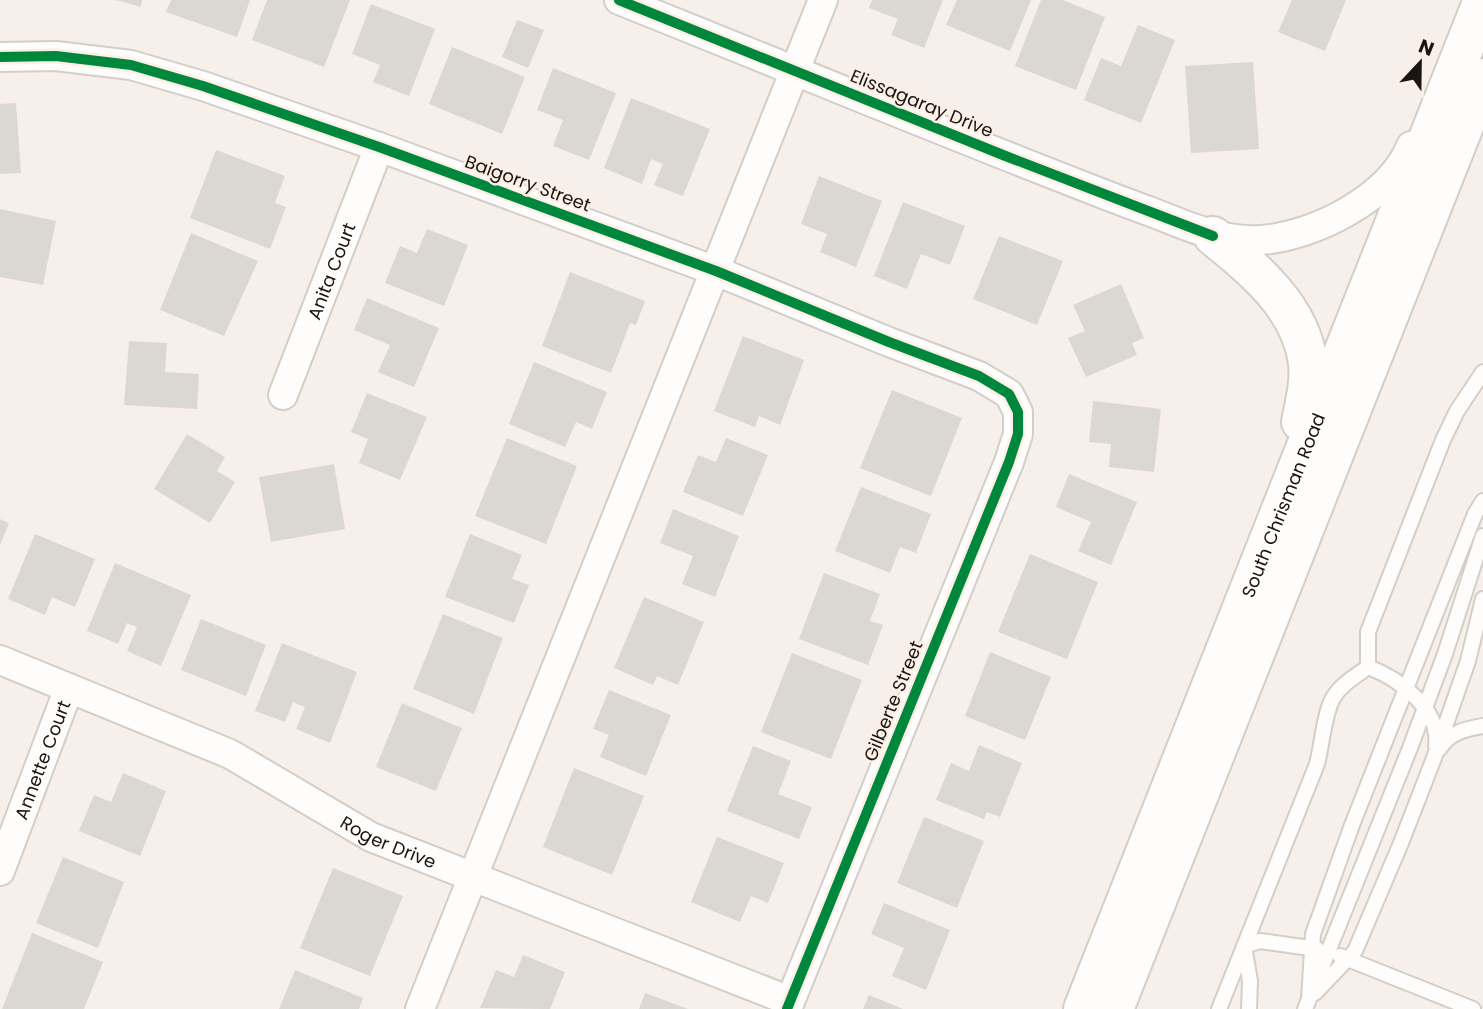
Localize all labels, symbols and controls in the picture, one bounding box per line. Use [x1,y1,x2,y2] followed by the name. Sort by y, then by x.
[1385,28,1455,98] north arrow
[1414,33,1438,63] text: N
[847,63,997,143] street label: Elissagaray Drive
[462,149,594,217] street label: Baigorry Street
[301,219,361,323] street label: Anita Court
[1235,409,1331,601] street label: South Chrisman Road
[857,637,929,765] street label: Gilberte Street
[8,696,76,823] street label: Annette Court
[336,809,440,874] street label: Roger Drive

